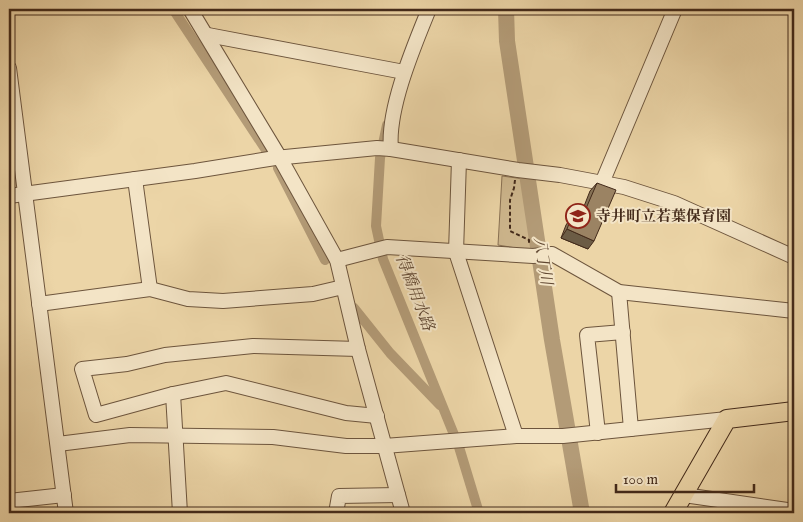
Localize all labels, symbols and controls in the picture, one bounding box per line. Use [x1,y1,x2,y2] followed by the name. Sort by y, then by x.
[565,203,591,229] school or university icon: 寺井町立若葉保育園
[596,207,731,226] place label: 寺井町立若葉保育園
[528,236,556,288] water label: 八丁川
[390,252,438,335] water label: 得橋用水路
[616,462,753,494] scale bar
[623,470,659,489] text: 100 m

